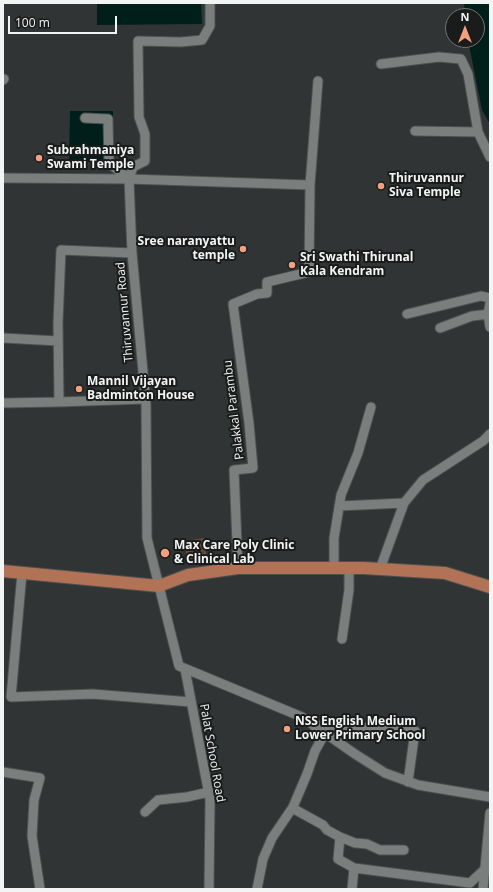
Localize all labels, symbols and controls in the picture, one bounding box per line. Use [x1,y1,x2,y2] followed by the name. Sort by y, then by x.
[10,8,119,34] scale bar
[445,8,485,48] north arrow
[461,9,469,24] text: N
[15,14,50,31] text: 100 m
[47,144,134,172] place label: Subrahmaniya Swami Temple
[34,153,44,163] marker: Subrahmaniya Swami Temple
[389,172,464,200] place label: Thiruvannur Siva Temple
[376,181,386,191] marker: Thiruvannur Siva Temple
[138,235,235,263] place label: Sree naranyattu temple
[238,244,248,254] marker: Sree naranyattu temple
[300,251,413,279] place label: Sri Swathi Thirunal Kala Kendram
[287,260,297,270] marker: Sri Swathi Thirunal Kala Kendram
[113,261,137,363] street label: Thiruvannur Road
[221,359,247,461] street label: Palakkal Parambu
[87,375,194,403] place label: Mannil Vijayan Badminton House
[74,384,84,394] marker: Mannil Vijayan Badminton House
[174,539,294,567] place label: Max Care Poly Clinic & Clinical Lab
[159,547,171,559] marker: Max Care Poly Clinic & Clinical Lab
[196,703,228,803] street label: Palat School Road
[295,715,425,743] place label: NSS English Medium Lower Primary School
[282,724,292,734] marker: NSS English Medium Lower Primary School

